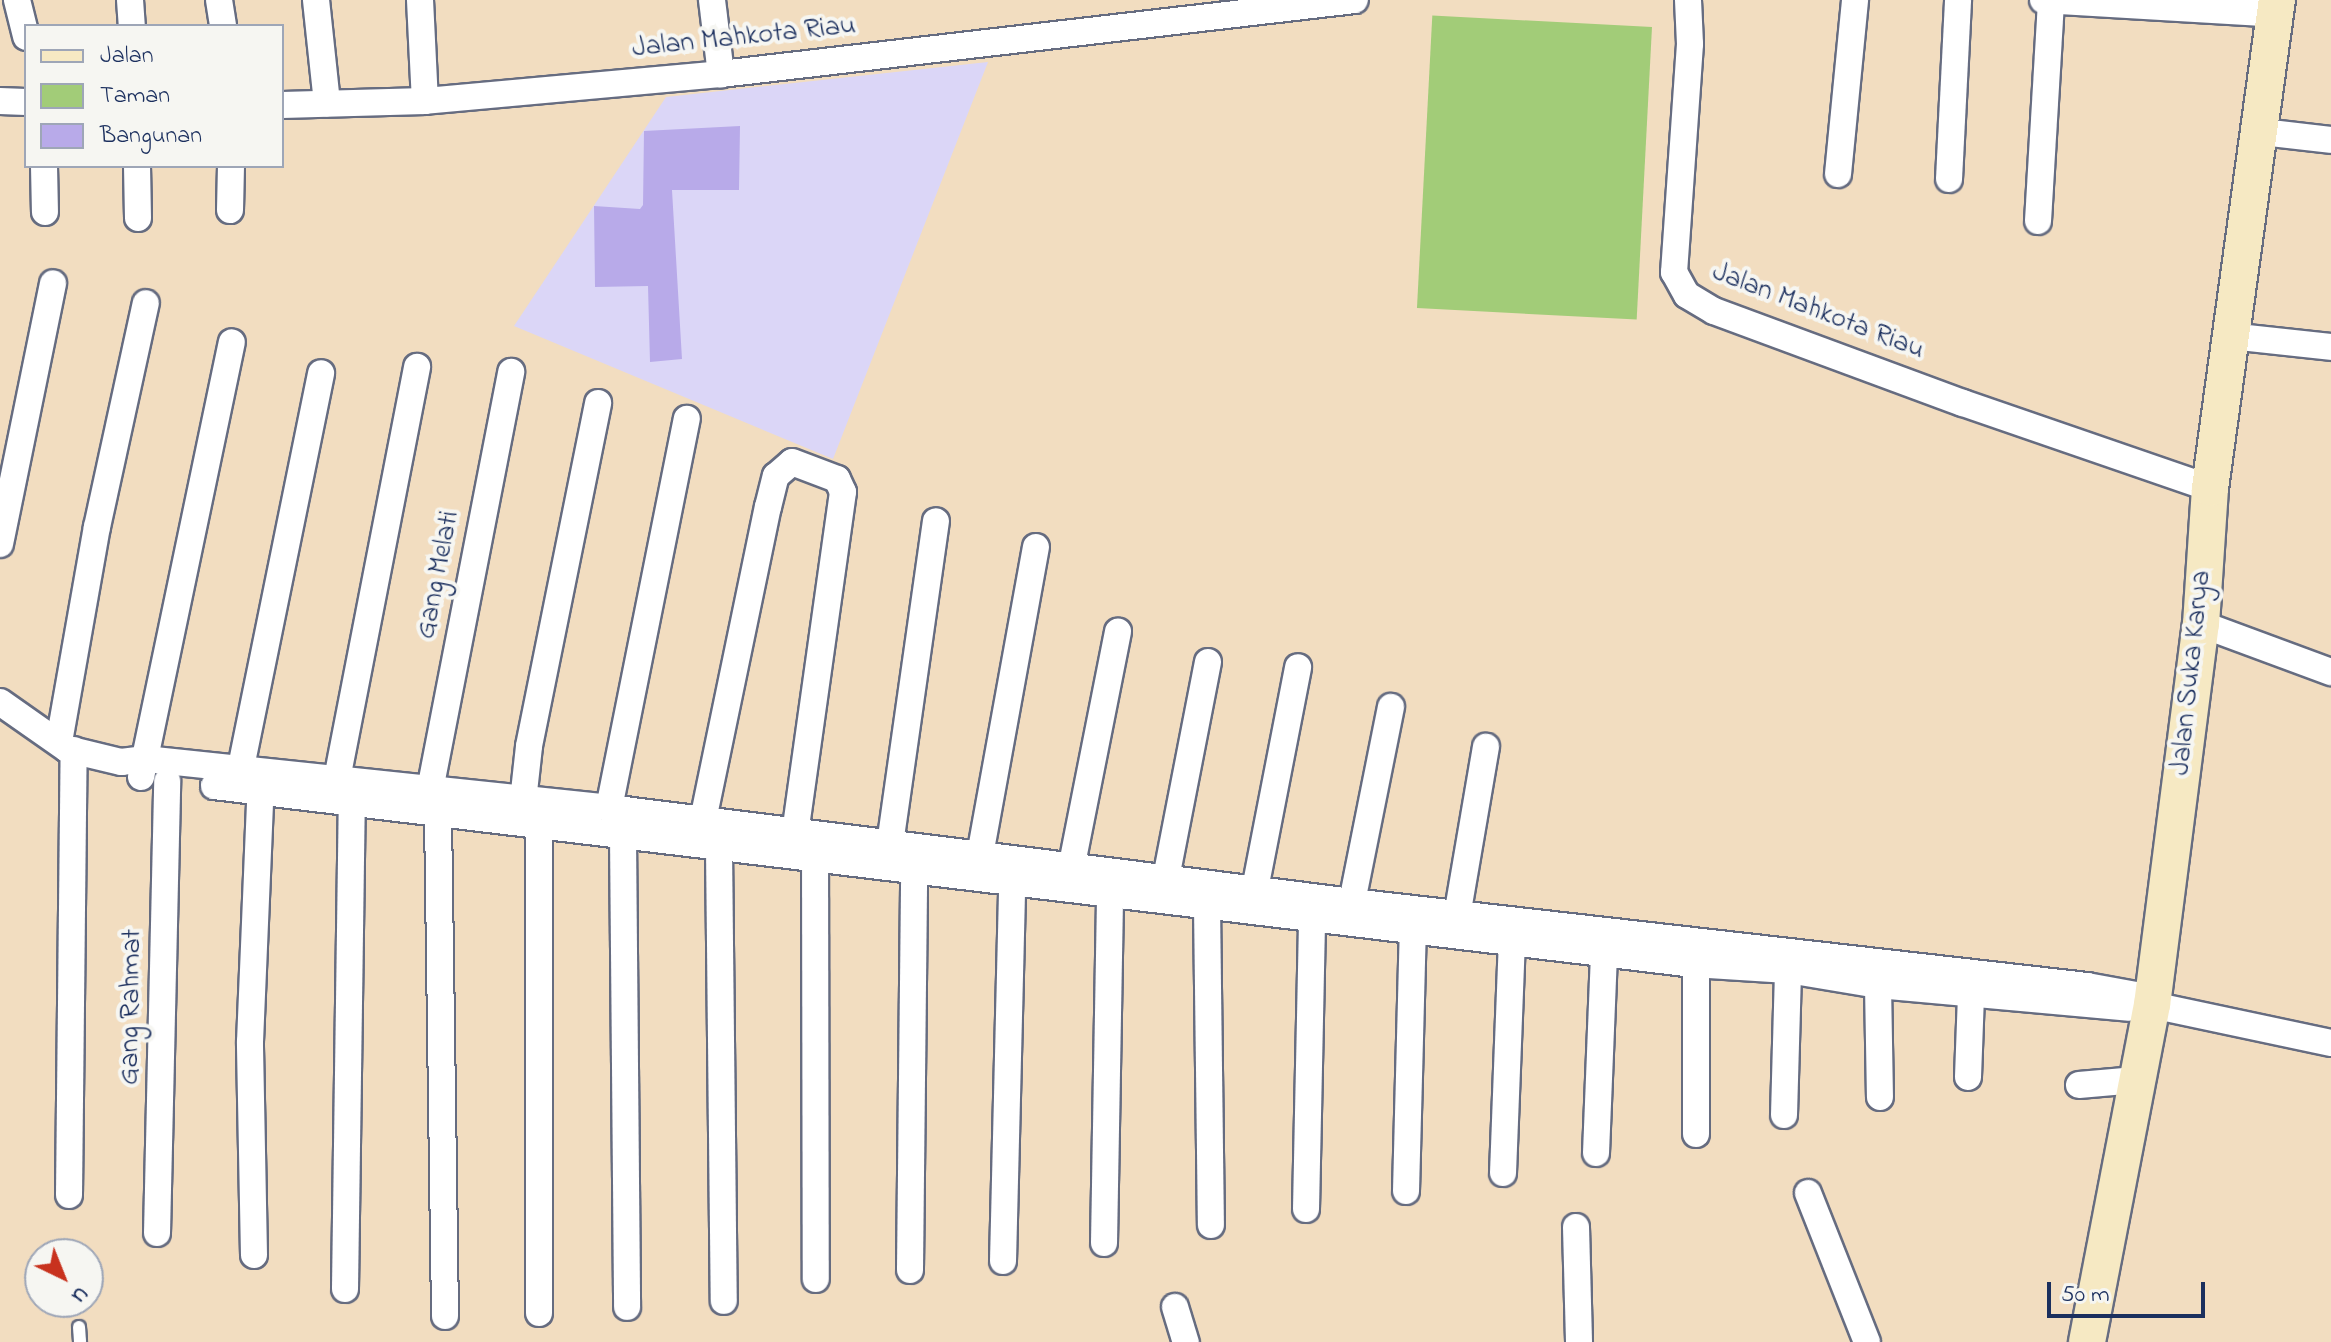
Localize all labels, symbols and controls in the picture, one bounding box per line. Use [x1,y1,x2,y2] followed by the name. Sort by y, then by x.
[630,10,858,66] street label: Jalan Mahkota Riau
[24,24,284,168] legend
[100,39,154,74] text: Jalan
[100,79,170,114] text: Taman
[100,119,202,154] text: Bangunan
[1707,256,1929,368] street label: Jalan Mahkota Riau
[410,508,468,642] street label: Gang Melati
[2165,569,2219,777] street label: Jalan Suka Karya
[114,929,150,1085] street label: Gang Rahmat
[24,1238,104,1318] north arrow
[2051,1266,2209,1316] scale bar
[63,1278,95,1311] text: U
[2061,1278,2110,1313] text: 50 m

